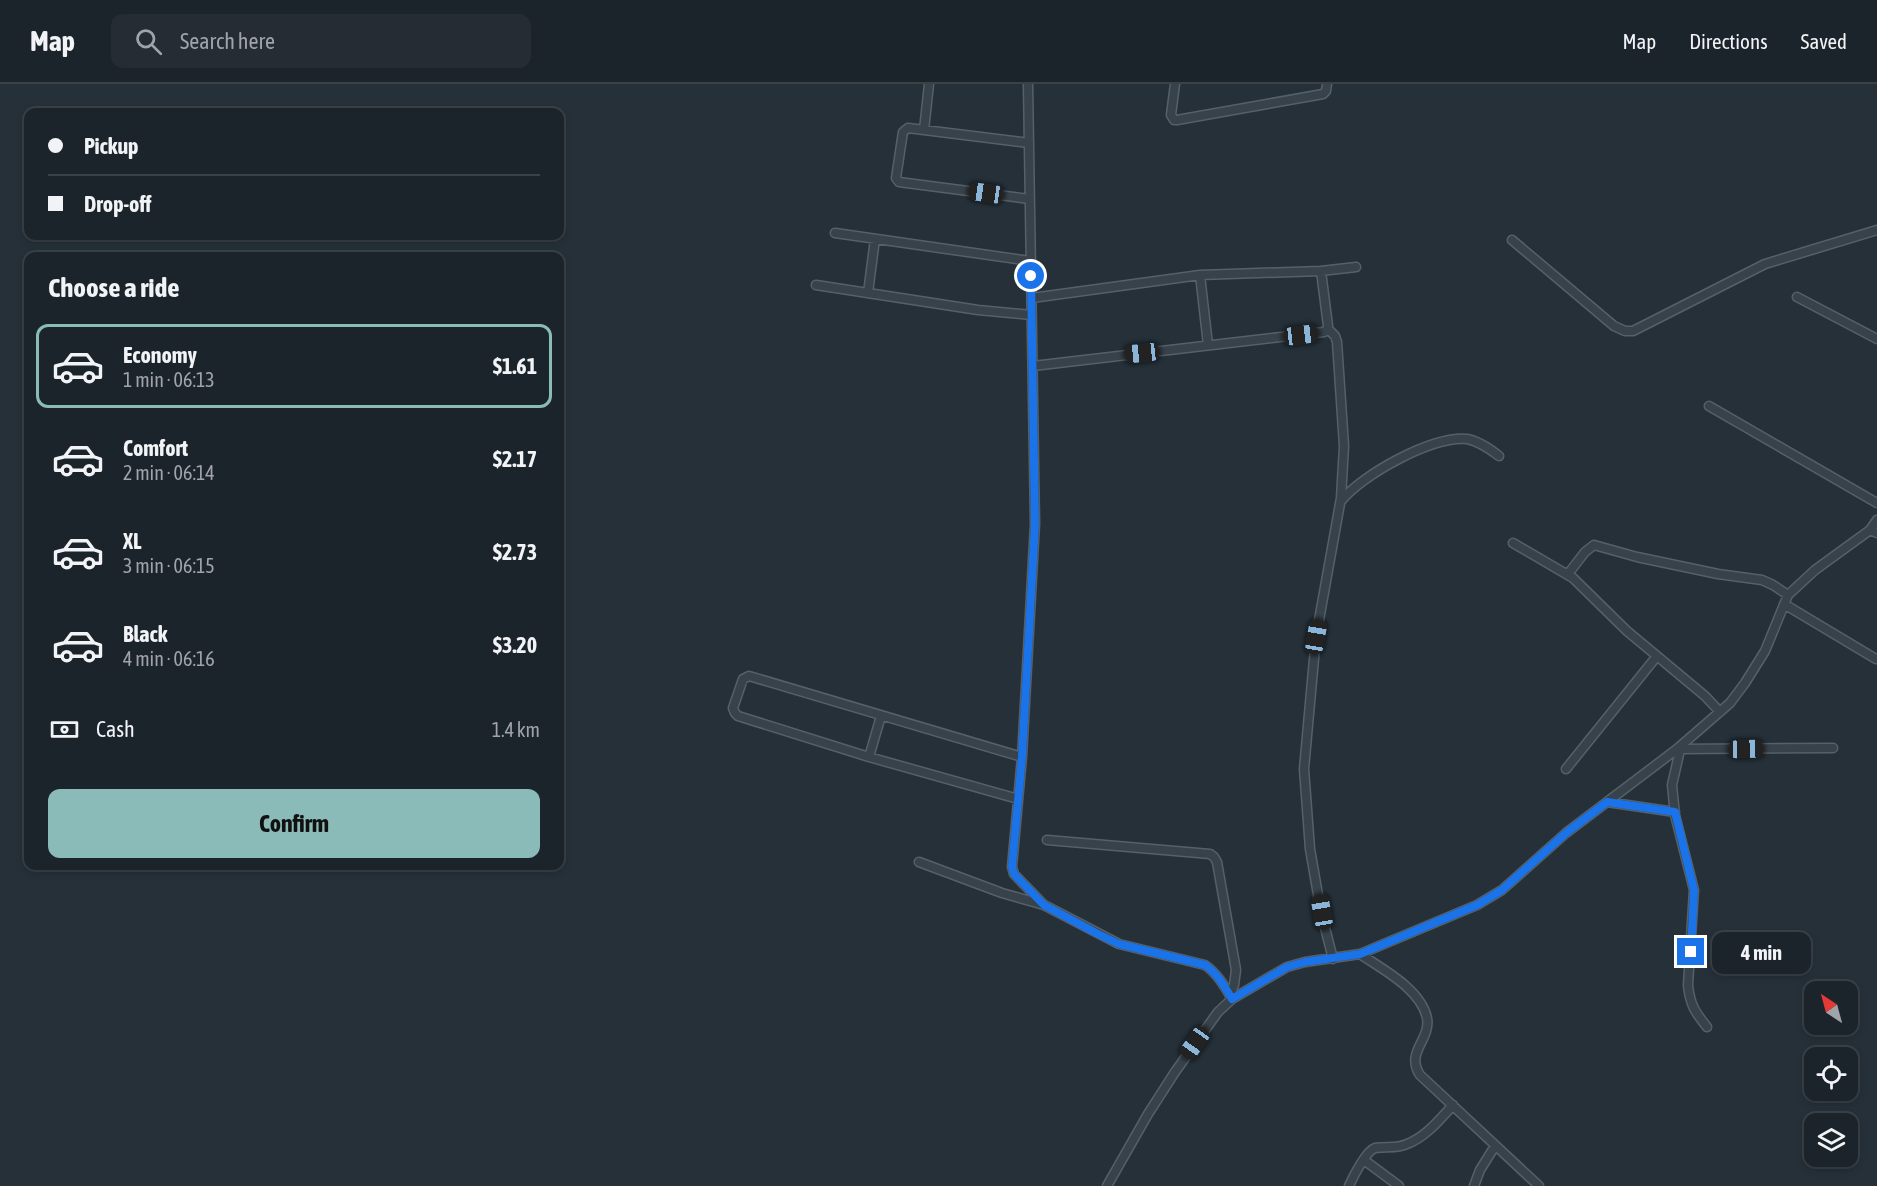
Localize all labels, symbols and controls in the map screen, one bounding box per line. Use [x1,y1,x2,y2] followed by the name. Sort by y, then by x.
[111,14,531,68] search box
[30,25,75,57] text: Map
[132,25,165,58] icon: search
[180,28,275,54] text: Search here
[1622,29,1656,53] text: Map
[1689,29,1768,53] text: Directions
[1801,29,1847,53] text: Saved
[84,133,139,159] text: Pickup
[967,182,1005,204] car
[84,191,151,217] text: Drop-off
[1017,262,1044,289] route start
[48,272,180,303] text: Choose a ride
[1282,324,1320,346] car
[51,339,105,393] icon: car
[123,342,197,368] text: Economy
[1123,342,1161,364] car
[493,353,537,379] text: $1.61
[123,368,215,391] text: 1 min · 06:13
[51,432,105,486] icon: car
[123,435,188,461] text: Comfort
[493,446,537,472] text: $2.17
[123,461,215,484] text: 2 min · 06:14
[51,525,105,579] icon: car
[123,528,141,554] text: XL
[493,539,537,565] text: $2.73
[123,554,215,577] text: 3 min · 06:15
[51,618,105,672] icon: car
[1304,618,1328,656] car
[123,621,167,647] text: Black
[493,632,537,658] text: $3.20
[123,647,215,670] text: 4 min · 06:16
[48,713,81,746] icon: cash
[96,716,135,742] text: Cash
[492,718,540,741] text: 1.4 km
[1728,740,1764,758] car
[48,789,540,858] button: Confirm
[1310,893,1334,931] car
[1712,931,1811,973] callout: 4 min
[1677,938,1704,965] route end
[1741,941,1782,964] text: 4 min
[1804,981,1858,1035] north arrow
[1804,981,1858,1167] map controls
[1177,1023,1213,1063] car
[1804,1047,1858,1101] button: locate
[1804,1113,1858,1167] button: layers

